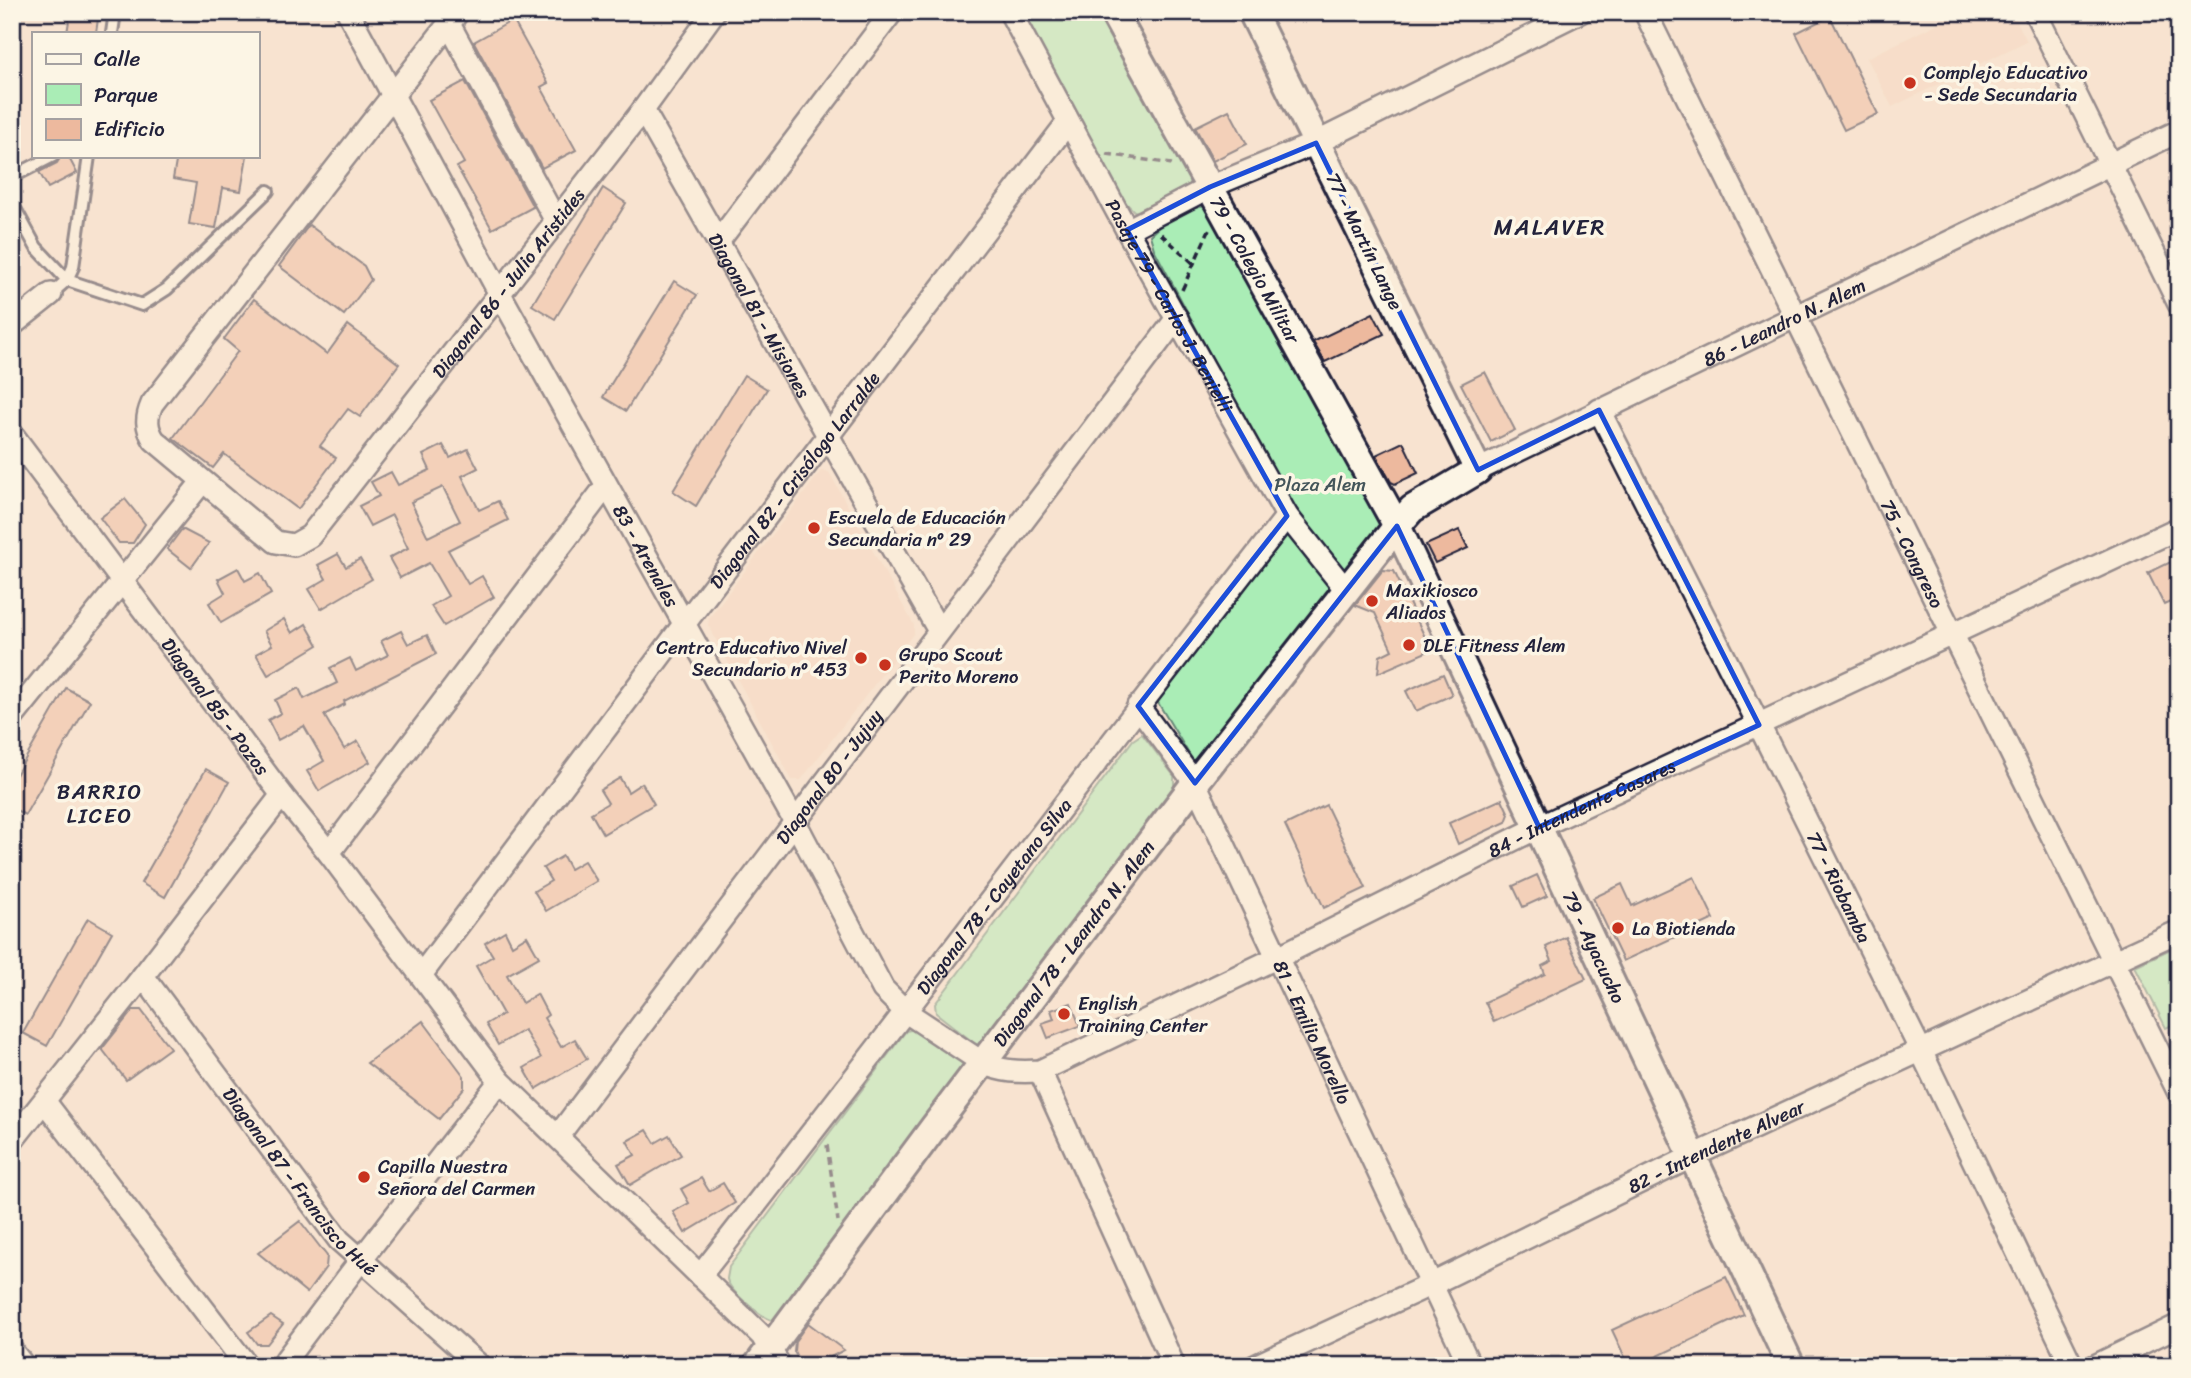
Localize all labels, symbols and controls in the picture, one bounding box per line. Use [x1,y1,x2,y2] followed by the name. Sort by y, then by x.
[32,32,259,158] legend
[94,40,141,78] text: Calle
[1924,56,2088,111] place label: Complejo Educativo - Sede Secundaria
[1902,75,1918,91] marker: Complejo Educativo - Sede Secundaria
[94,76,158,114] text: Parque
[94,110,165,148] text: Edificio
[1317,167,1412,316] street label: 77 - Martín Lange
[423,181,594,386] street label: Diagonal 86 - Julio Aristides
[1201,190,1310,351] street label: 79 - Colegio Militar
[1096,193,1242,419] street label: Pasaje 79 - Carlos J. Benielli
[1494,207,1606,248] district label: MALAVER
[699,227,820,404] street label: Diagonal 81 - Misiones
[1697,269,1871,376] street label: 86 - Leandro N. Alem
[701,364,889,596] street label: Diagonal 82 - Crisólogo Larralde
[1274,468,1366,501] park label: Plaza Alem
[1871,493,1953,614] street label: 75 - Congreso
[604,498,688,614] street label: 83 - Arenales
[828,501,1006,556] place label: Escuela de Educación Secundaria nº 29
[806,520,822,536] marker: Escuela de Educación Secundaria nº 29
[1385,574,1478,629] place label: Maxikiosco Aliados
[1364,593,1380,609] marker: Maxikiosco Aliados
[1423,629,1566,662] place label: DLE Fitness Alem
[152,630,278,783] street label: Diagonal 85 - Pozos
[656,631,848,686] place label: Centro Educativo Nivel Secundario nº 453
[1401,637,1417,653] marker: DLE Fitness Alem
[899,638,1018,693] place label: Grupo Scout Perito Moreno
[853,650,869,666] marker: Centro Educativo Nivel Secundario nº 453
[877,657,893,673] marker: Grupo Scout Perito Moreno
[767,702,891,852] street label: Diagonal 80 - Jujuy
[1482,749,1681,867] street label: 84 - Intendente Casares
[57,773,143,835] district label: BARRIO LICEO
[908,790,1081,1002] street label: Diagonal 78 - Cayetano Silva
[1797,825,1881,949] street label: 77 - Riobamba
[984,833,1163,1054] street label: Diagonal 78 - Leandro N. Alem
[1553,885,1635,1009] street label: 79 - Ayacucho
[1632,912,1736,945] place label: La Biotienda
[1610,920,1626,936] marker: La Biotienda
[1264,954,1360,1110] street label: 81 - Emilio Morello
[1078,987,1208,1042] place label: English Training Center
[1056,1006,1072,1022] marker: English Training Center
[214,1080,385,1285] street label: Diagonal 87 - Francisco Hué
[1622,1090,1812,1203] street label: 82 - Intendente Alvear
[378,1150,535,1205] place label: Capilla Nuestra Señora del Carmen
[356,1169,372,1185] marker: Capilla Nuestra Señora del Carmen

